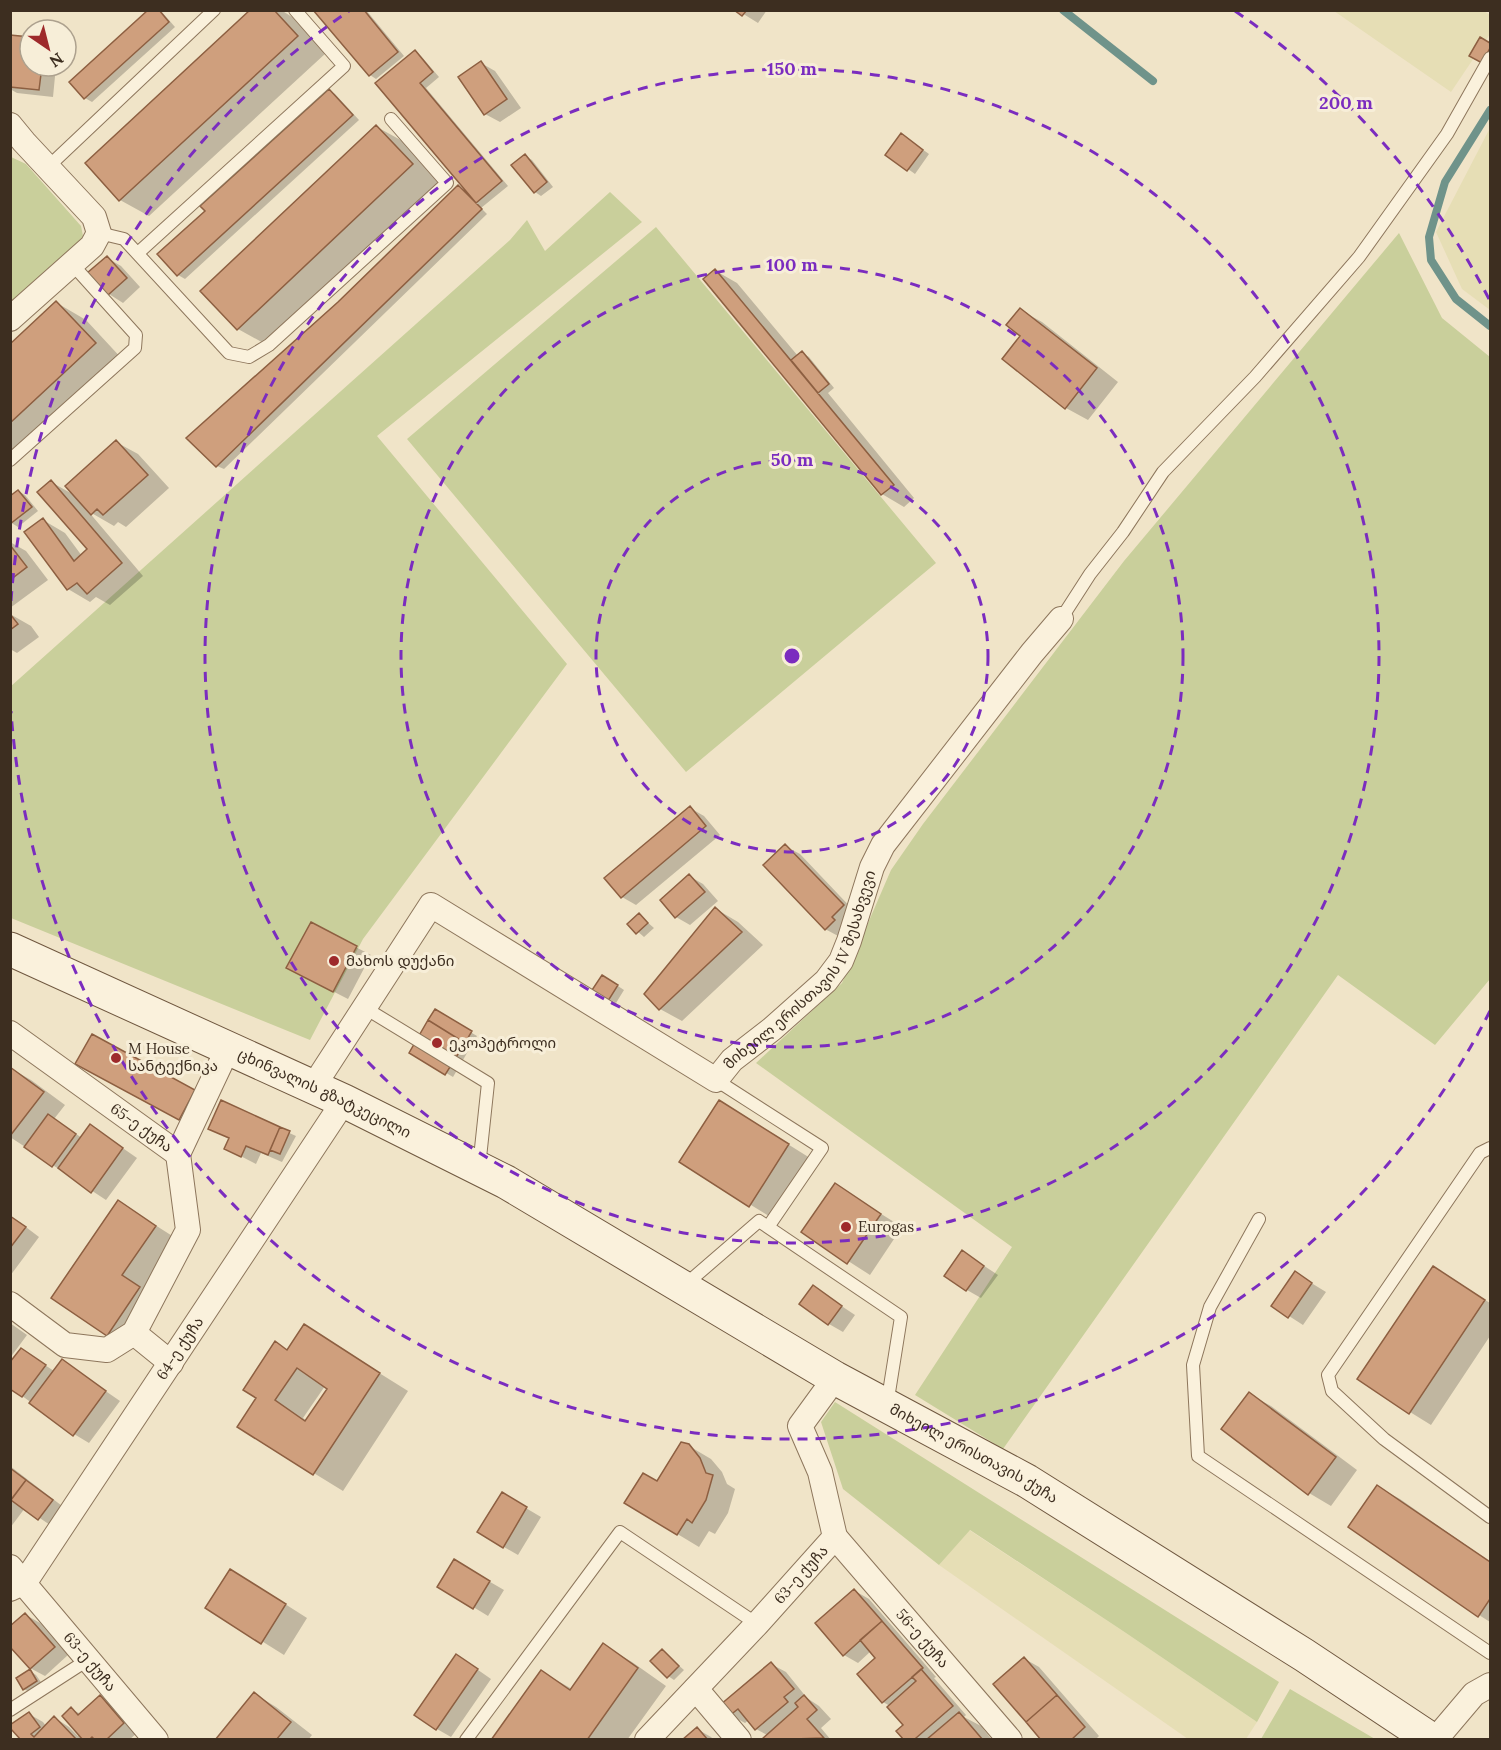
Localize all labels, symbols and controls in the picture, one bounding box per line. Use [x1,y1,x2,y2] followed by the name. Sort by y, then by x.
[18,18,78,78] north arrow
[46,49,67,72] text: N
[767,57,817,80] text: 150 m
[1319,91,1373,114] text: 200 m
[766,253,818,276] text: 100 m
[771,448,814,471] text: 50 m
[782,646,802,666] centre of rings
[719,868,879,1072] street label: მიხეილ ერისთავის IV შესახვევი
[346,951,454,970] place label: მახოს დუქანი
[327,954,341,968] marker: მახოს დუქანი
[449,1033,556,1052] place label: ეკოპეტროლი
[430,1036,444,1050] marker: ეკოპეტროლი
[128,1039,218,1075] place label: M House სანტექნიკა
[235,1044,414,1142] street label: ცხინვალის გზატკეცილი
[109,1051,123,1065] marker: M House სანტექნიკა
[107,1099,177,1156] street label: 65-ე ქუჩა
[858,1217,914,1236] place label: Eurogas
[839,1220,853,1234] marker: Eurogas
[152,1313,207,1383] street label: 64-ე ქუჩა
[886,1399,1062,1507] street label: მიხეილ ერისთავის ქუჩა
[770,1541,832,1608] street label: 63-ე ქუჩა
[892,1605,954,1672] street label: 56-ე ქუჩა
[60,1628,121,1695] street label: 63-ე ქუჩა

